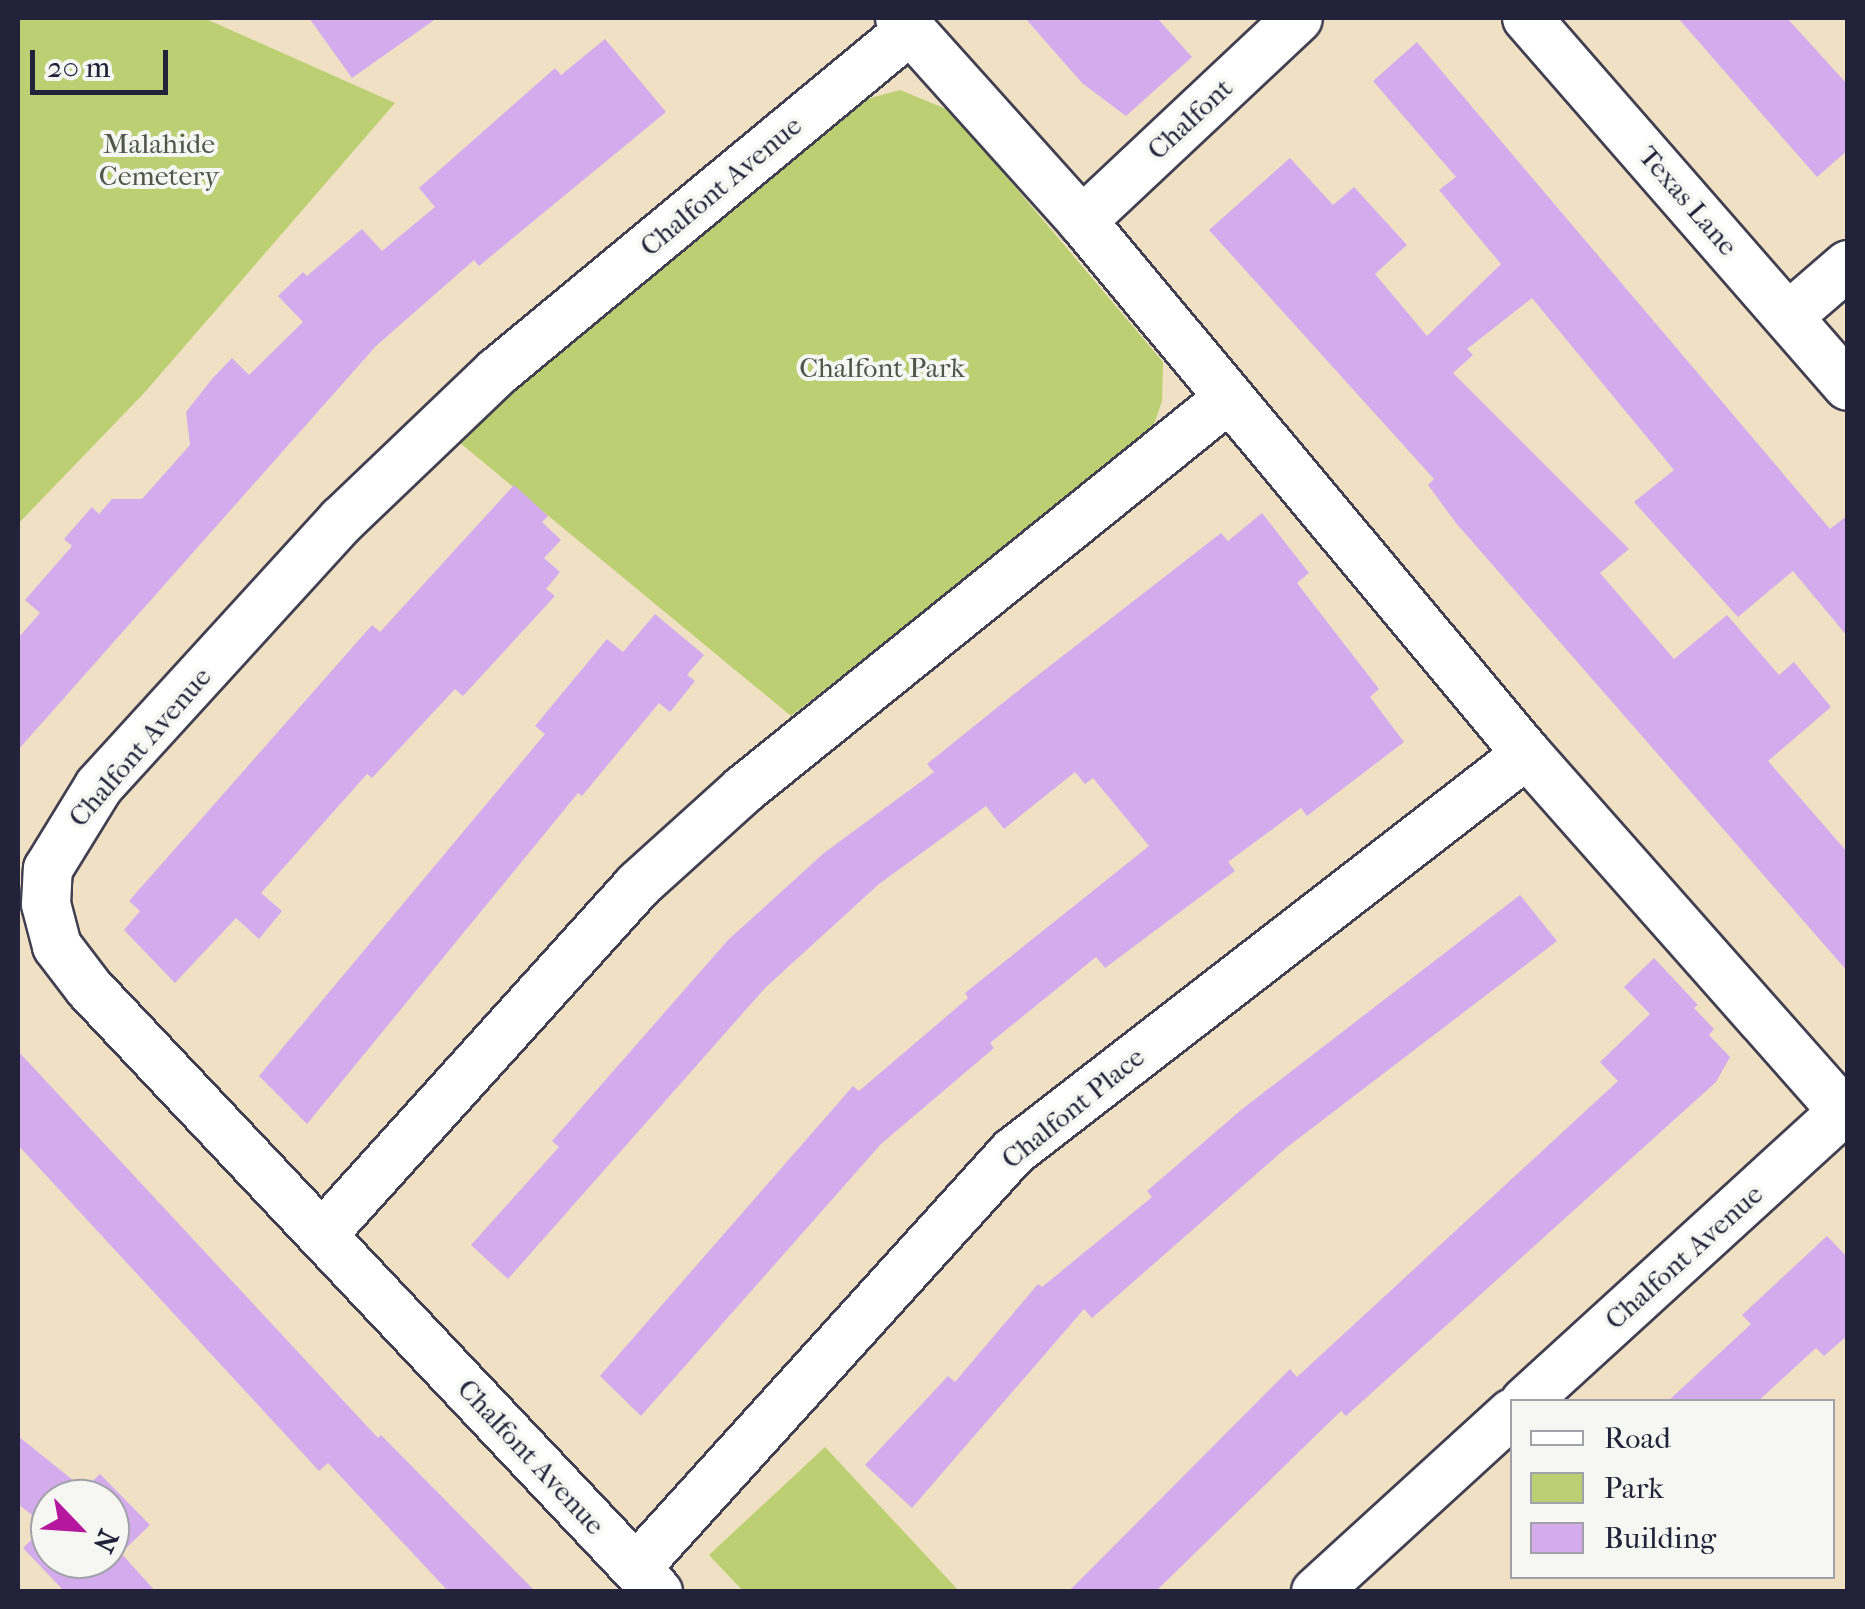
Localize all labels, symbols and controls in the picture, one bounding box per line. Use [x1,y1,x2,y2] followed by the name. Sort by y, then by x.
[35,30,172,92] scale bar
[47,50,110,85] text: 20 m
[1140,71,1240,167] street label: Chalfont
[633,109,809,263] street label: Chalfont Avenue
[99,127,219,193] park label: Malahide Cemetery
[1631,139,1745,263] street label: Texas Lane
[799,351,965,385] park label: Chalfont Park
[62,660,218,834] street label: Chalfont Avenue
[995,1040,1151,1176] street label: Chalfont Place
[1598,1177,1770,1337] street label: Chalfont Avenue
[450,1372,612,1542] street label: Chalfont Avenue
[1510,1399,1835,1579] legend
[1604,1421,1671,1456] text: Road
[1604,1471,1664,1506] text: Park
[30,1479,130,1579] north arrow
[1604,1521,1716,1556] text: Building
[86,1524,125,1558] text: N

